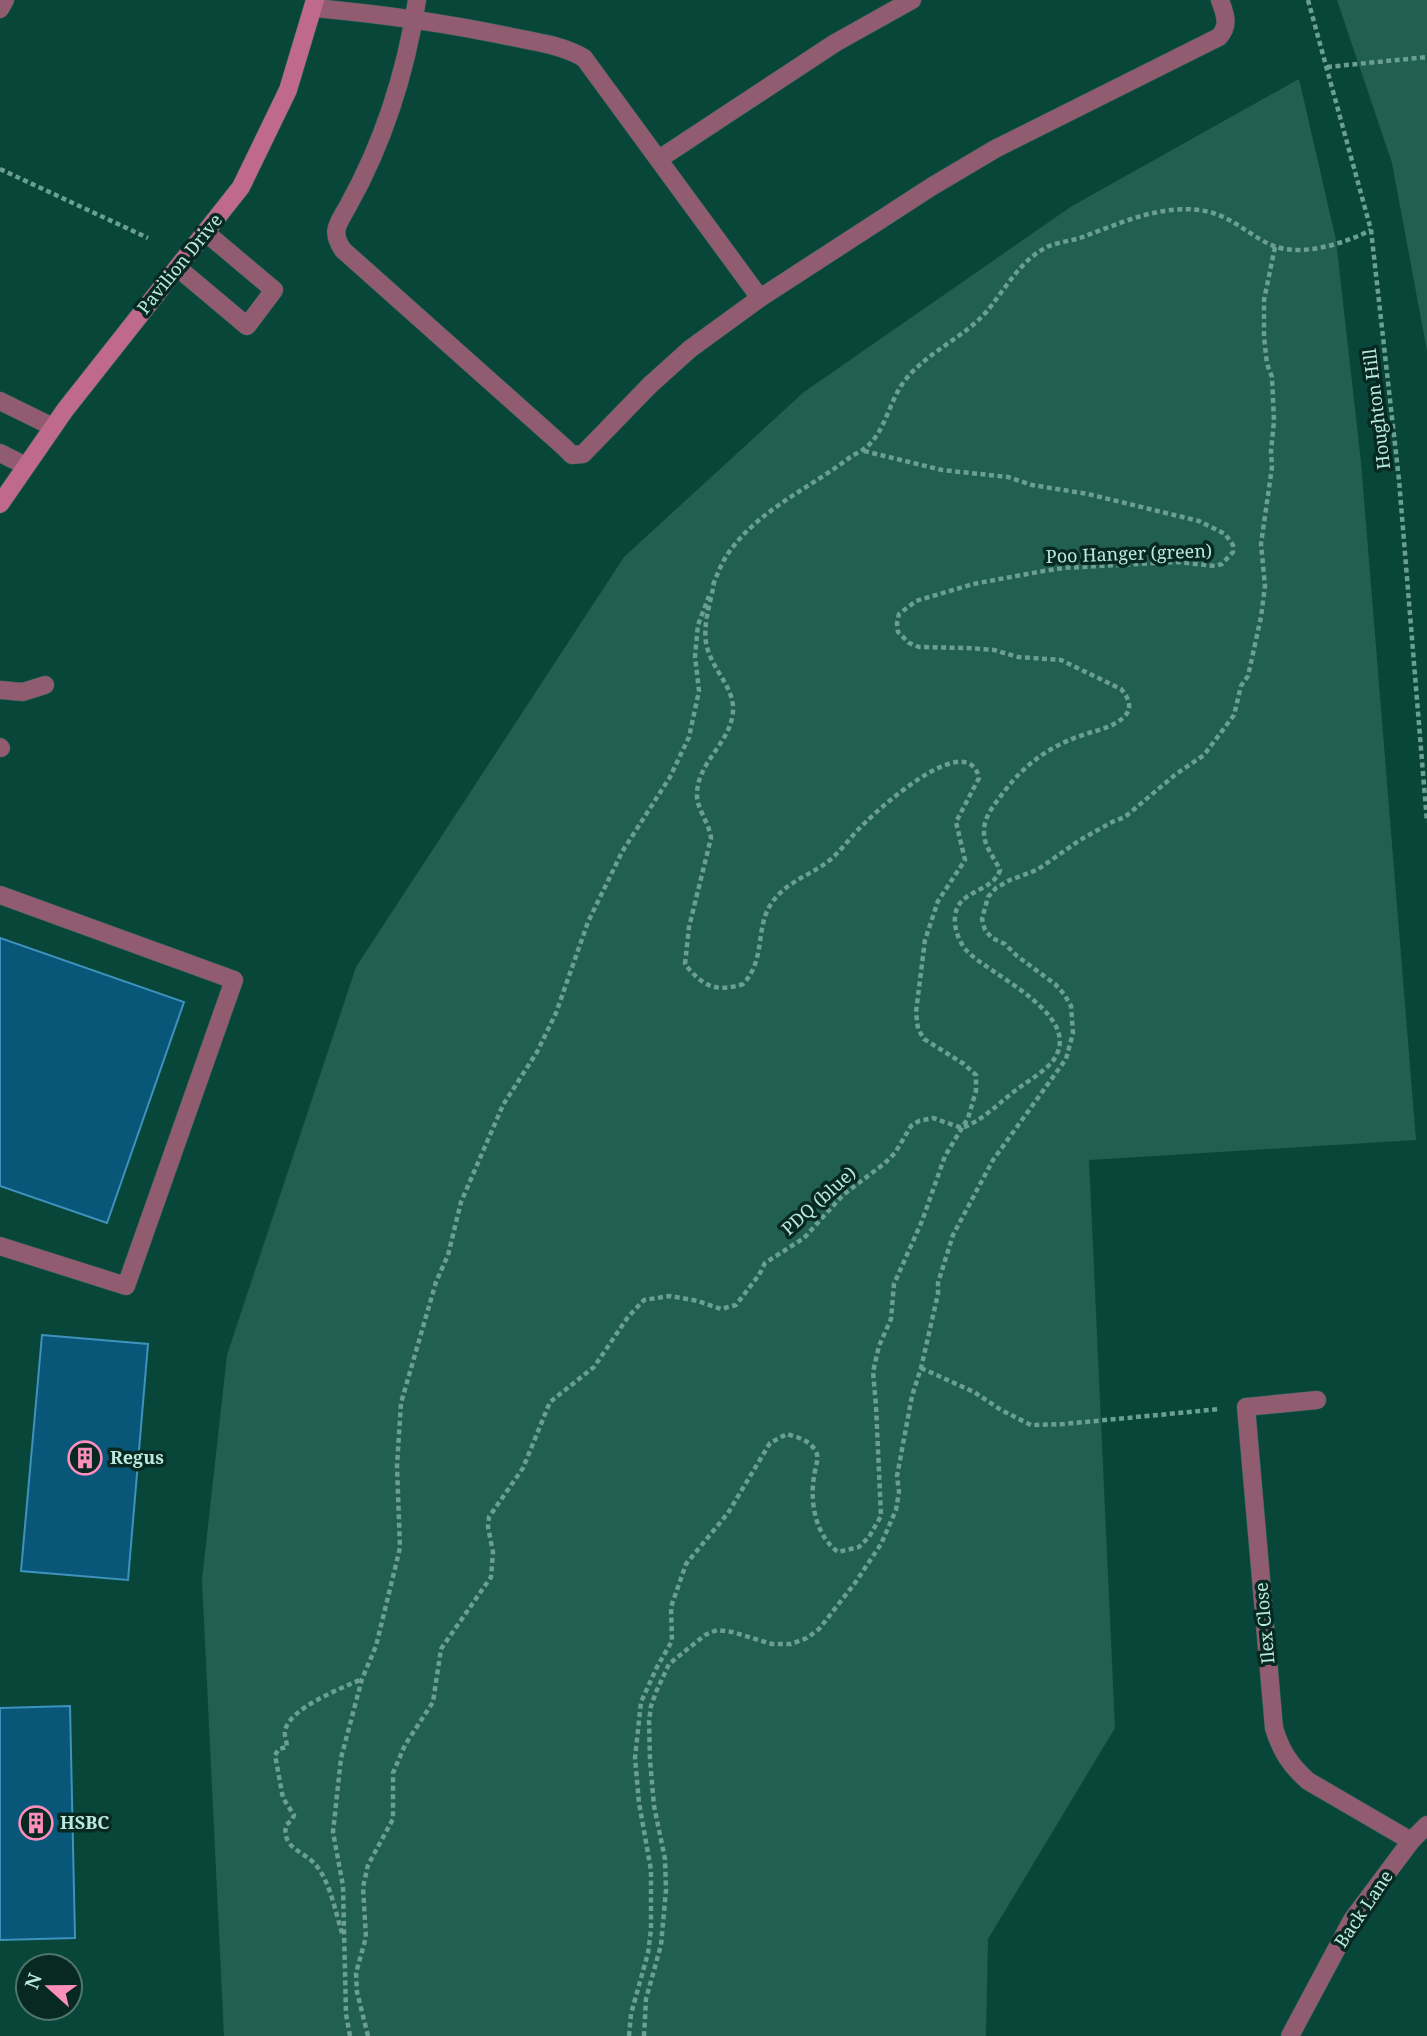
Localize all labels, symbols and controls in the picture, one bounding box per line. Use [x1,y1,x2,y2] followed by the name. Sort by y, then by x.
[131,208,227,319] street label: Pavilion Drive
[1357,347,1395,471] street label: Houghton Hill
[1045,538,1212,568] street label: Poo Hanger (green)
[776,1161,861,1240] street label: PDQ (blue)
[66,1439,104,1477] building icon: Regus
[110,1445,164,1469] place label: Regus
[1248,1581,1280,1665] street label: Ilex Close
[17,1804,55,1842] building icon: HSBC
[60,1810,109,1834] place label: HSBC
[1328,1865,1398,1952] street label: Back Lane
[14,1952,84,2022] north arrow
[18,1969,48,1993] text: N

